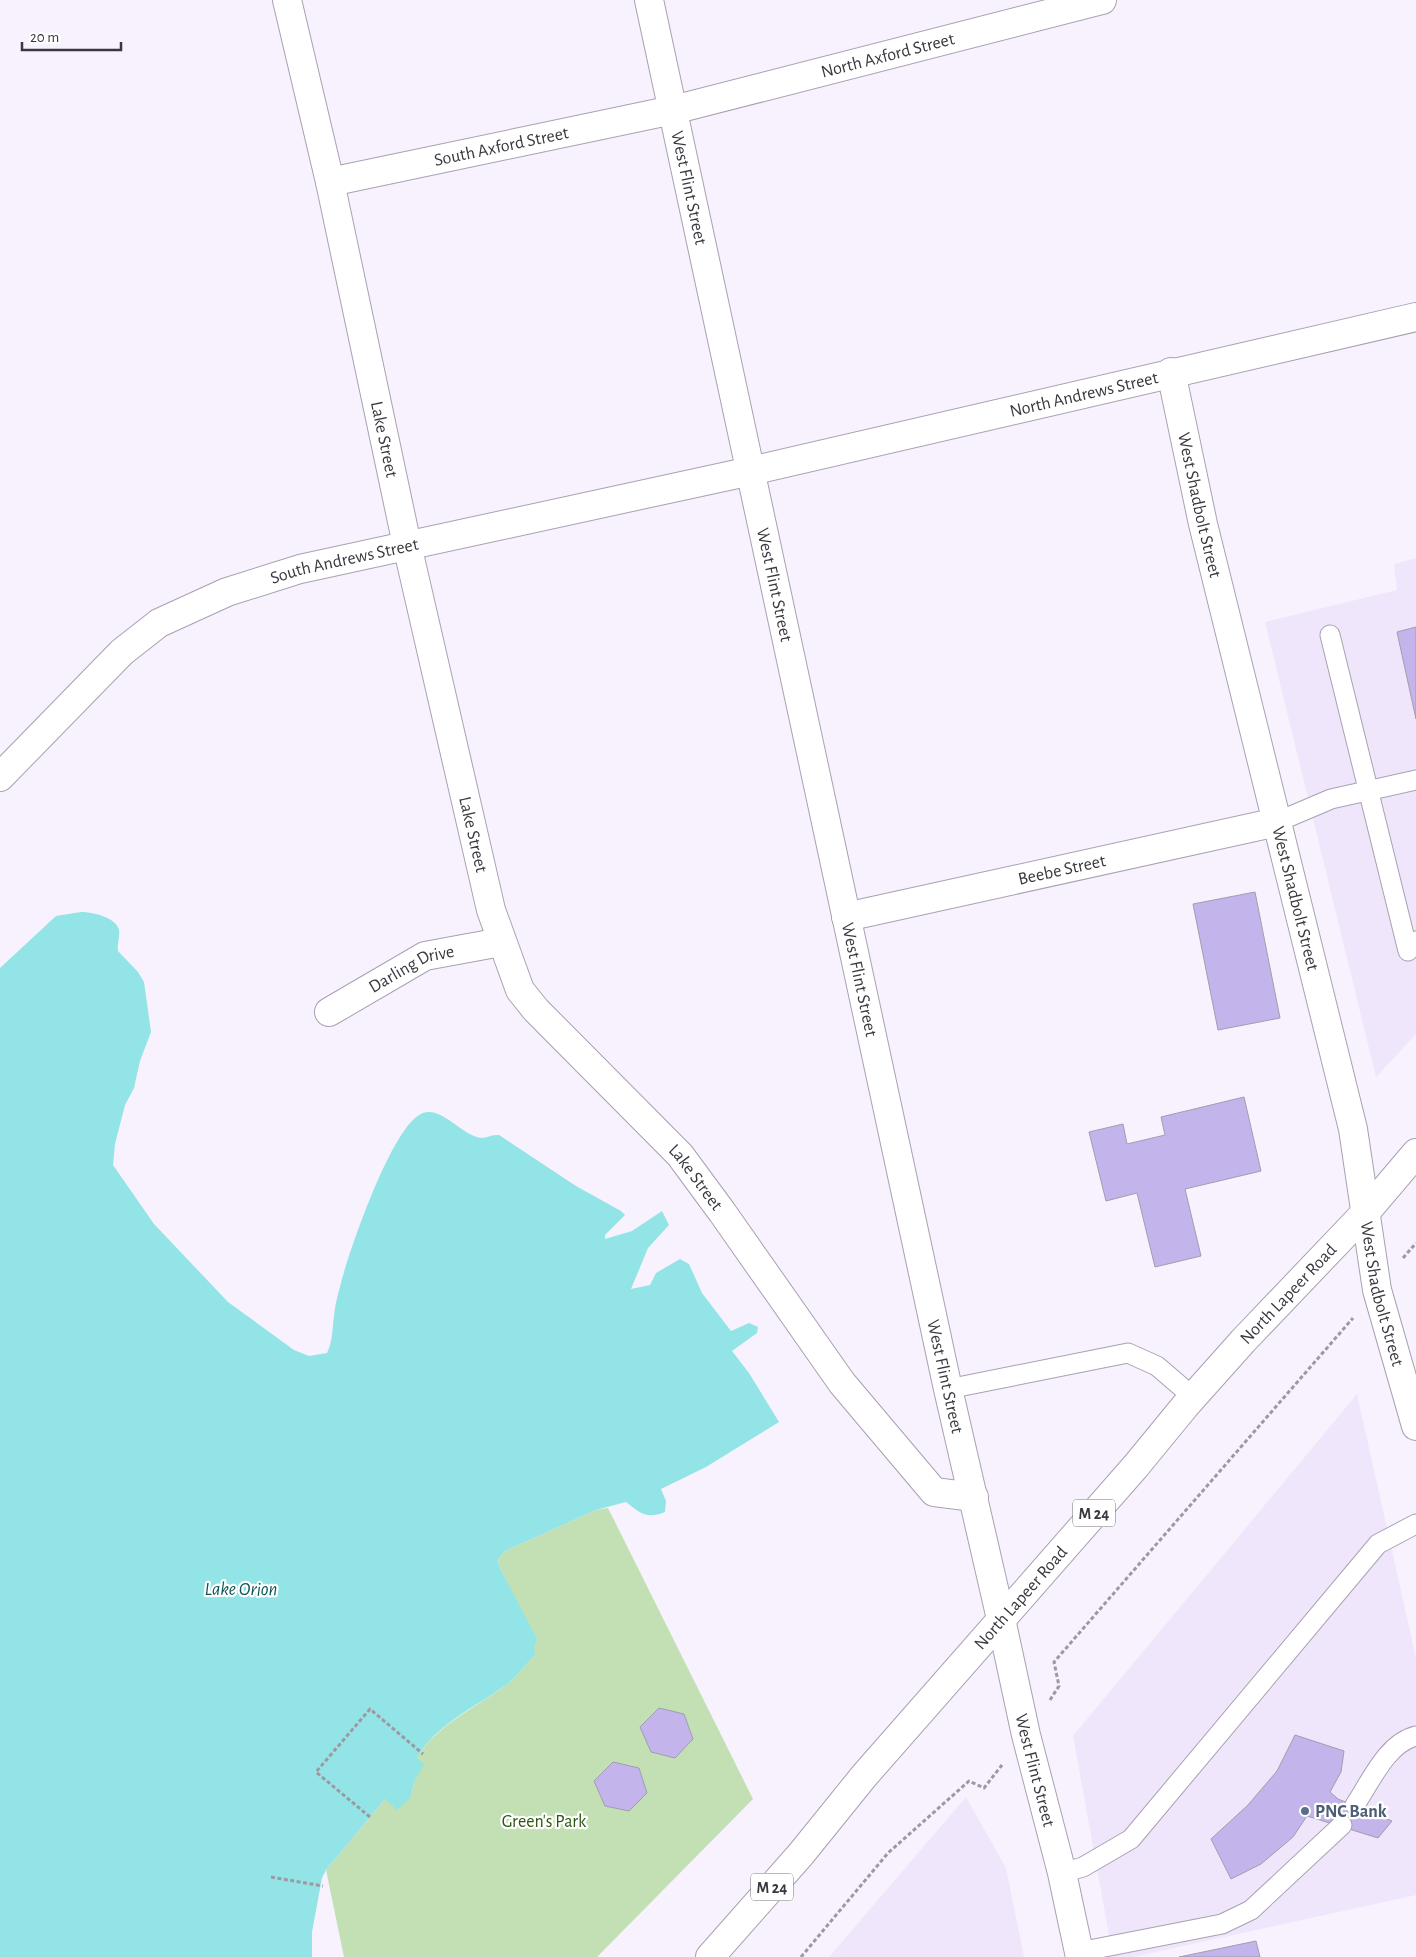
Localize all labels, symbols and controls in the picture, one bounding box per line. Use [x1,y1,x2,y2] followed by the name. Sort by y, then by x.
[22,20,121,52] scale bar
[30,30,59,45] text: 20 m
[819,30,957,82] street label: North Axford Street
[433,124,571,170] street label: South Axford Street
[667,129,709,247] street label: West Flint Street
[1008,369,1160,421] street label: North Andrews Street
[367,400,400,479] street label: Lake Street
[1174,431,1224,580] street label: West Shadbolt Street
[753,526,795,644] street label: West Flint Street
[268,535,420,588] street label: South Andrews Street
[455,795,490,875] street label: Lake Street
[1268,825,1321,973] street label: West Shadbolt Street
[1017,852,1108,889] street label: Beebe Street
[838,921,880,1039] street label: West Flint Street
[366,943,456,997] street label: Darling Drive
[665,1141,726,1214] street label: Lake Street
[1357,1220,1406,1369] street label: West Shadbolt Street
[1237,1241,1340,1348] street label: North Lapeer Road
[923,1318,966,1436] street label: West Flint Street
[1073,1500,1115,1526] road number: M 24
[971,1543,1071,1653] street label: North Lapeer Road
[205,1580,277,1599] water label: Lake Orion
[1012,1712,1058,1829] street label: West Flint Street
[1315,1803,1387,1821] place label: PNC Bank
[1299,1805,1311,1817] marker: PNC Bank
[502,1813,587,1831] park label: Green's Park
[751,1874,793,1900] road number: M 24

